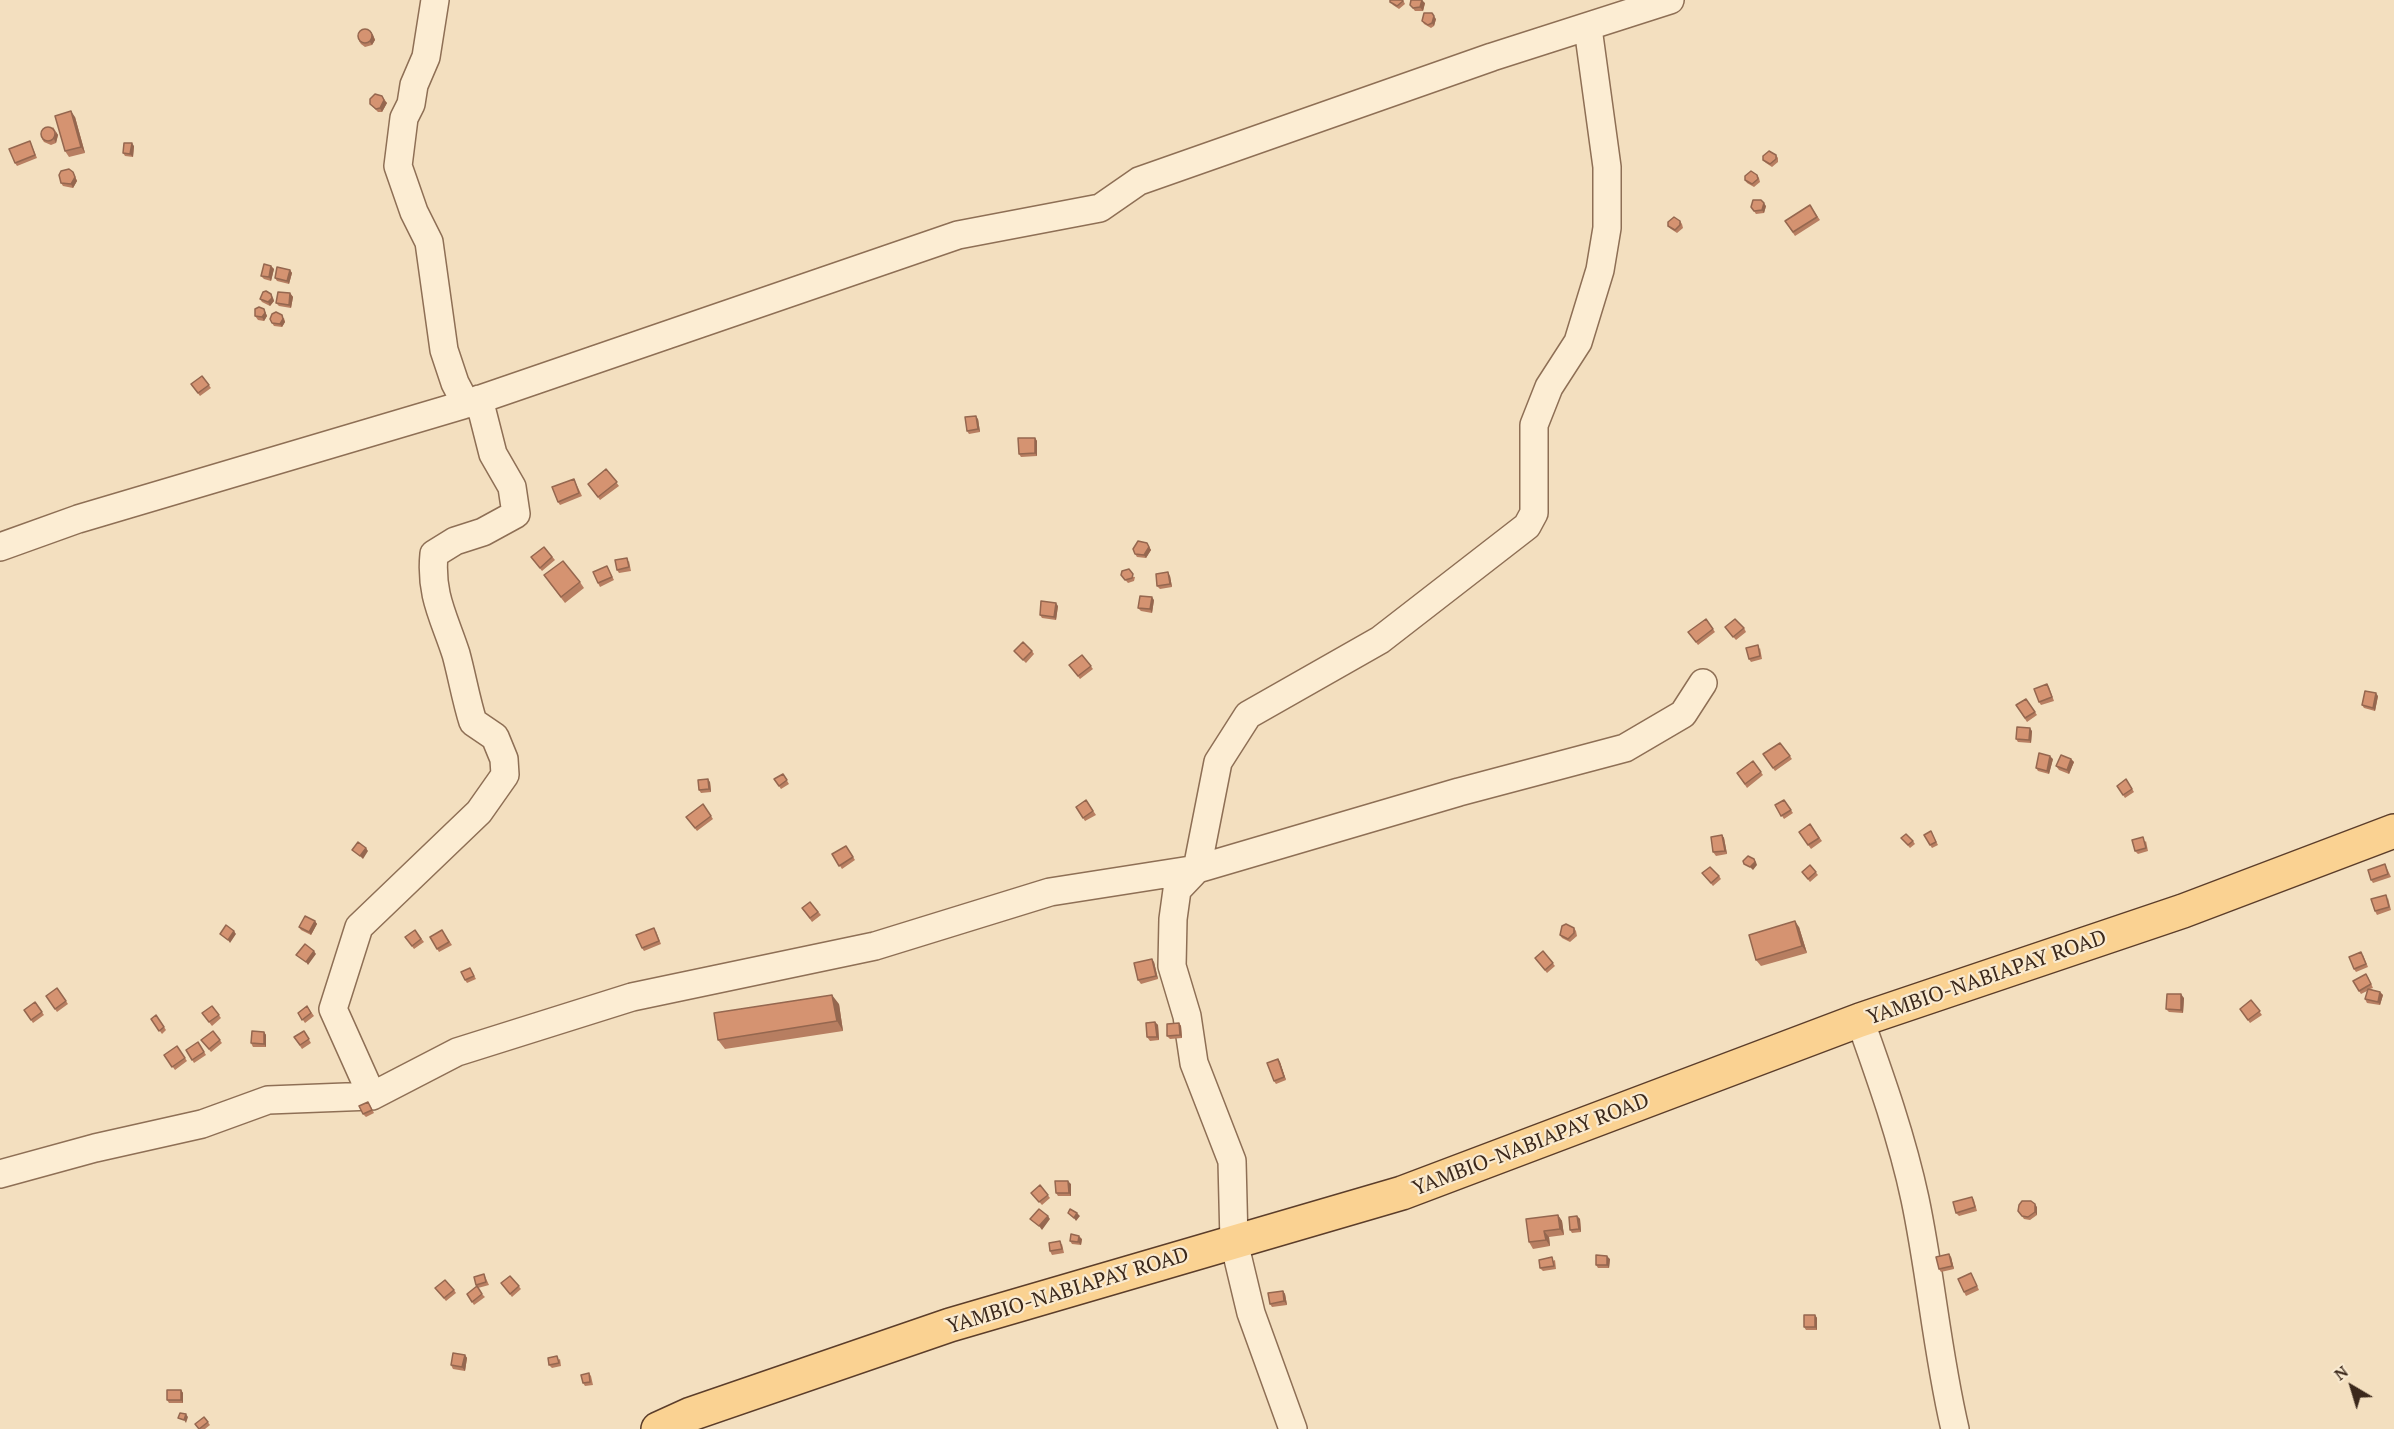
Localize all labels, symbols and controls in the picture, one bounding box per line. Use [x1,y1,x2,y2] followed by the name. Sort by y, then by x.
[1864,925,2110,1031] street label: YAMBIO-NABIAPAY ROAD
[1409,1088,1653,1202] street label: YAMBIO-NABIAPAY ROAD
[944,1242,1192,1340] street label: YAMBIO-NABIAPAY ROAD
[2322,1357,2382,1417] north arrow
[2329,1360,2352,1385] text: N

